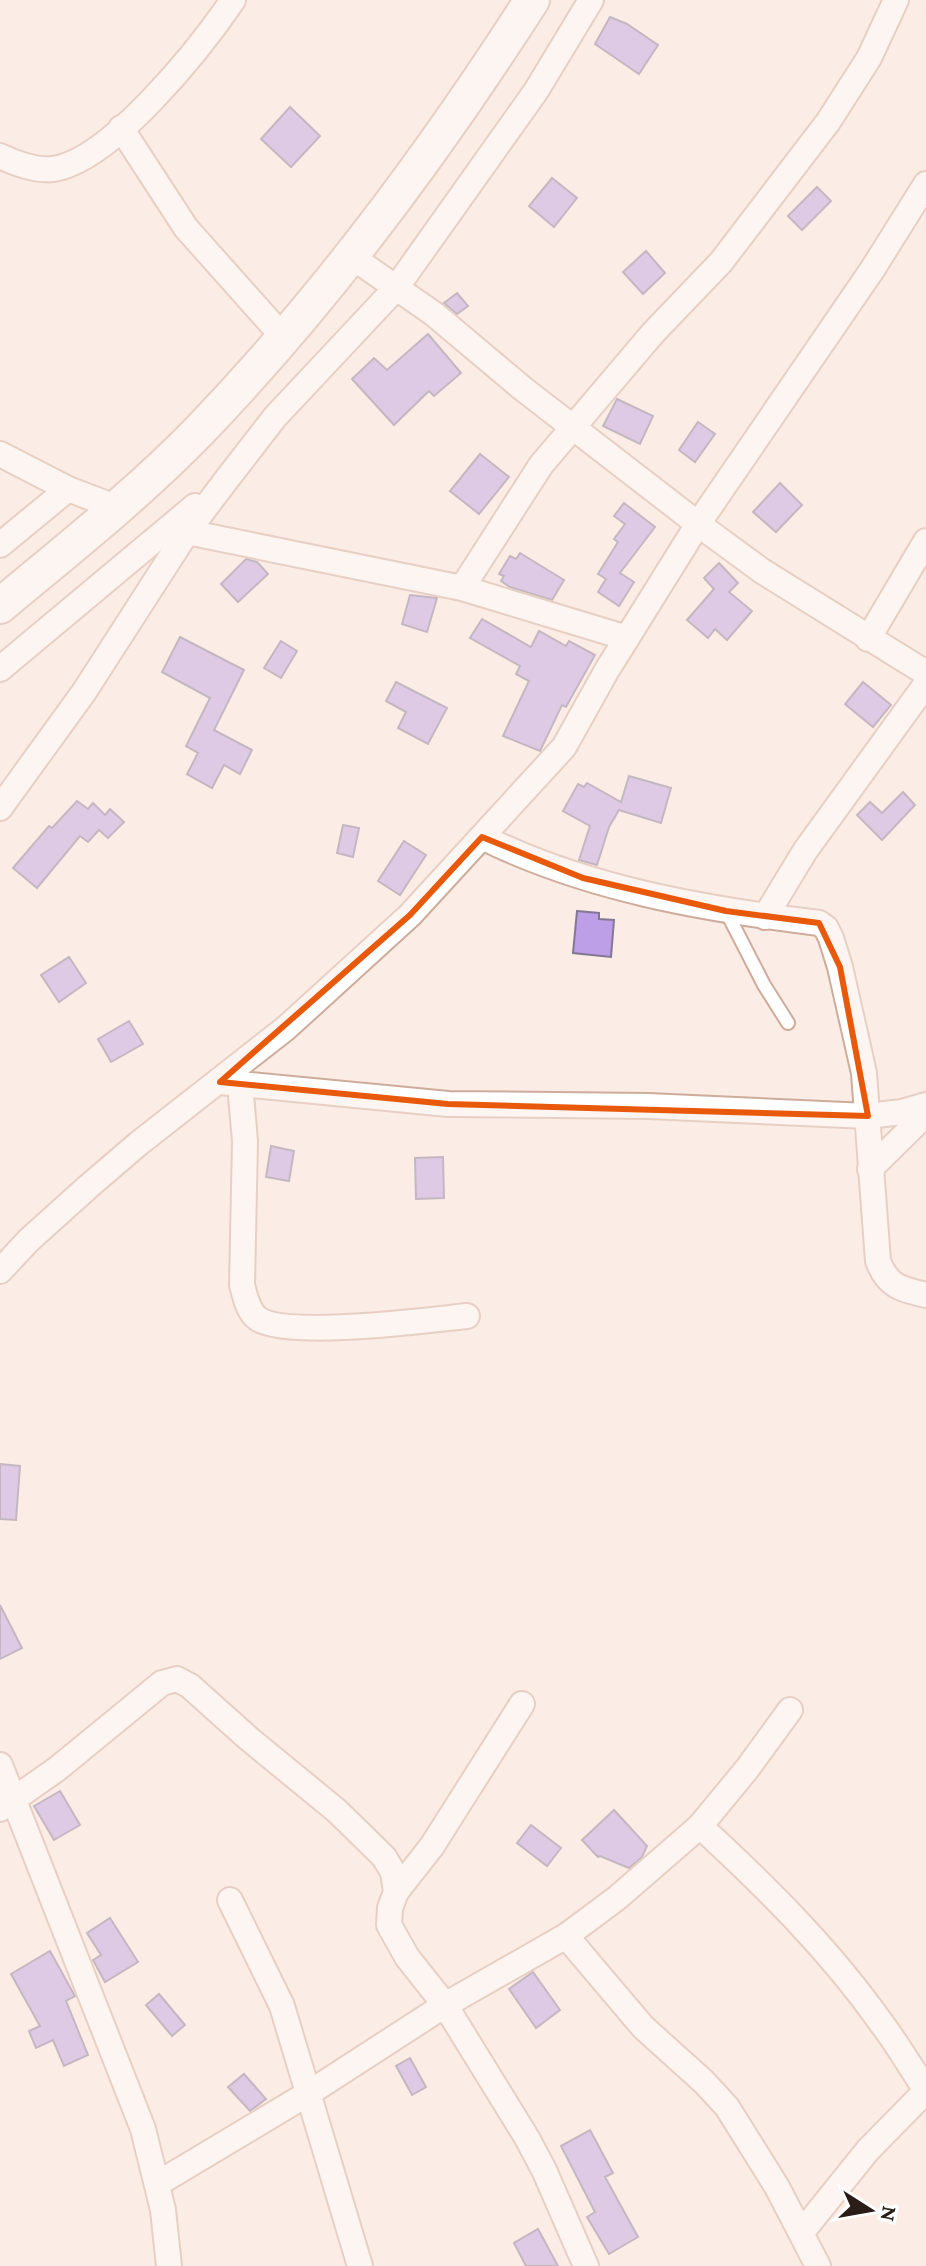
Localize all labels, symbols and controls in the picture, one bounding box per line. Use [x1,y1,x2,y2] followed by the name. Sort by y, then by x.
[830,2170,910,2250] north arrow
[875,2204,903,2223] text: N

